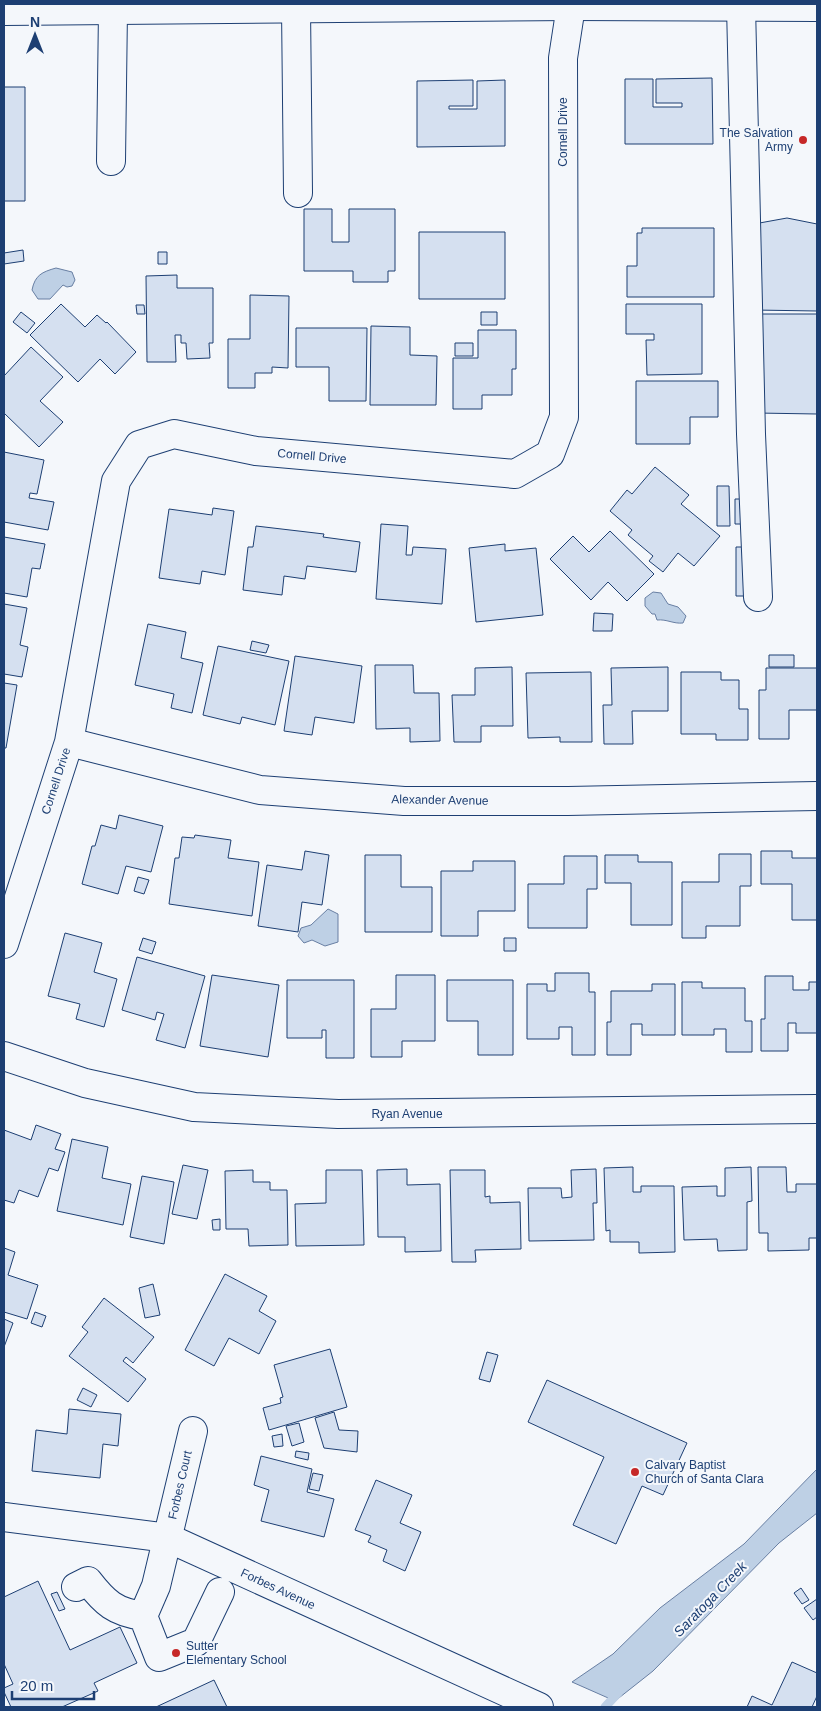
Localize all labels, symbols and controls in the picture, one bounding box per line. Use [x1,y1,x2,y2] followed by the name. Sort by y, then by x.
[10,10,60,60] north arrow
[30,14,40,30] text: N
[556,97,570,167] street label: Cornell Drive
[720,126,793,154] place label: The Salvation Army
[797,134,809,146] marker: The Salvation Army
[277,446,347,466] street label: Cornell Drive
[39,746,73,816] street label: Cornell Drive
[391,792,489,808] street label: Alexander Avenue
[371,1107,443,1121] street label: Ryan Avenue
[165,1449,195,1521] street label: Forbes Court
[645,1458,764,1486] place label: Calvary Baptist Church of Santa Clara
[629,1466,641,1478] marker: Calvary Baptist Church of Santa Clara
[670,1557,751,1640] water label: Saratoga Creek
[239,1566,318,1612] street label: Forbes Avenue
[186,1639,287,1667] place label: Sutter Elementary School
[170,1647,182,1659] marker: Sutter Elementary School
[12,1668,95,1700] scale bar
[20,1677,53,1694] text: 20 m

